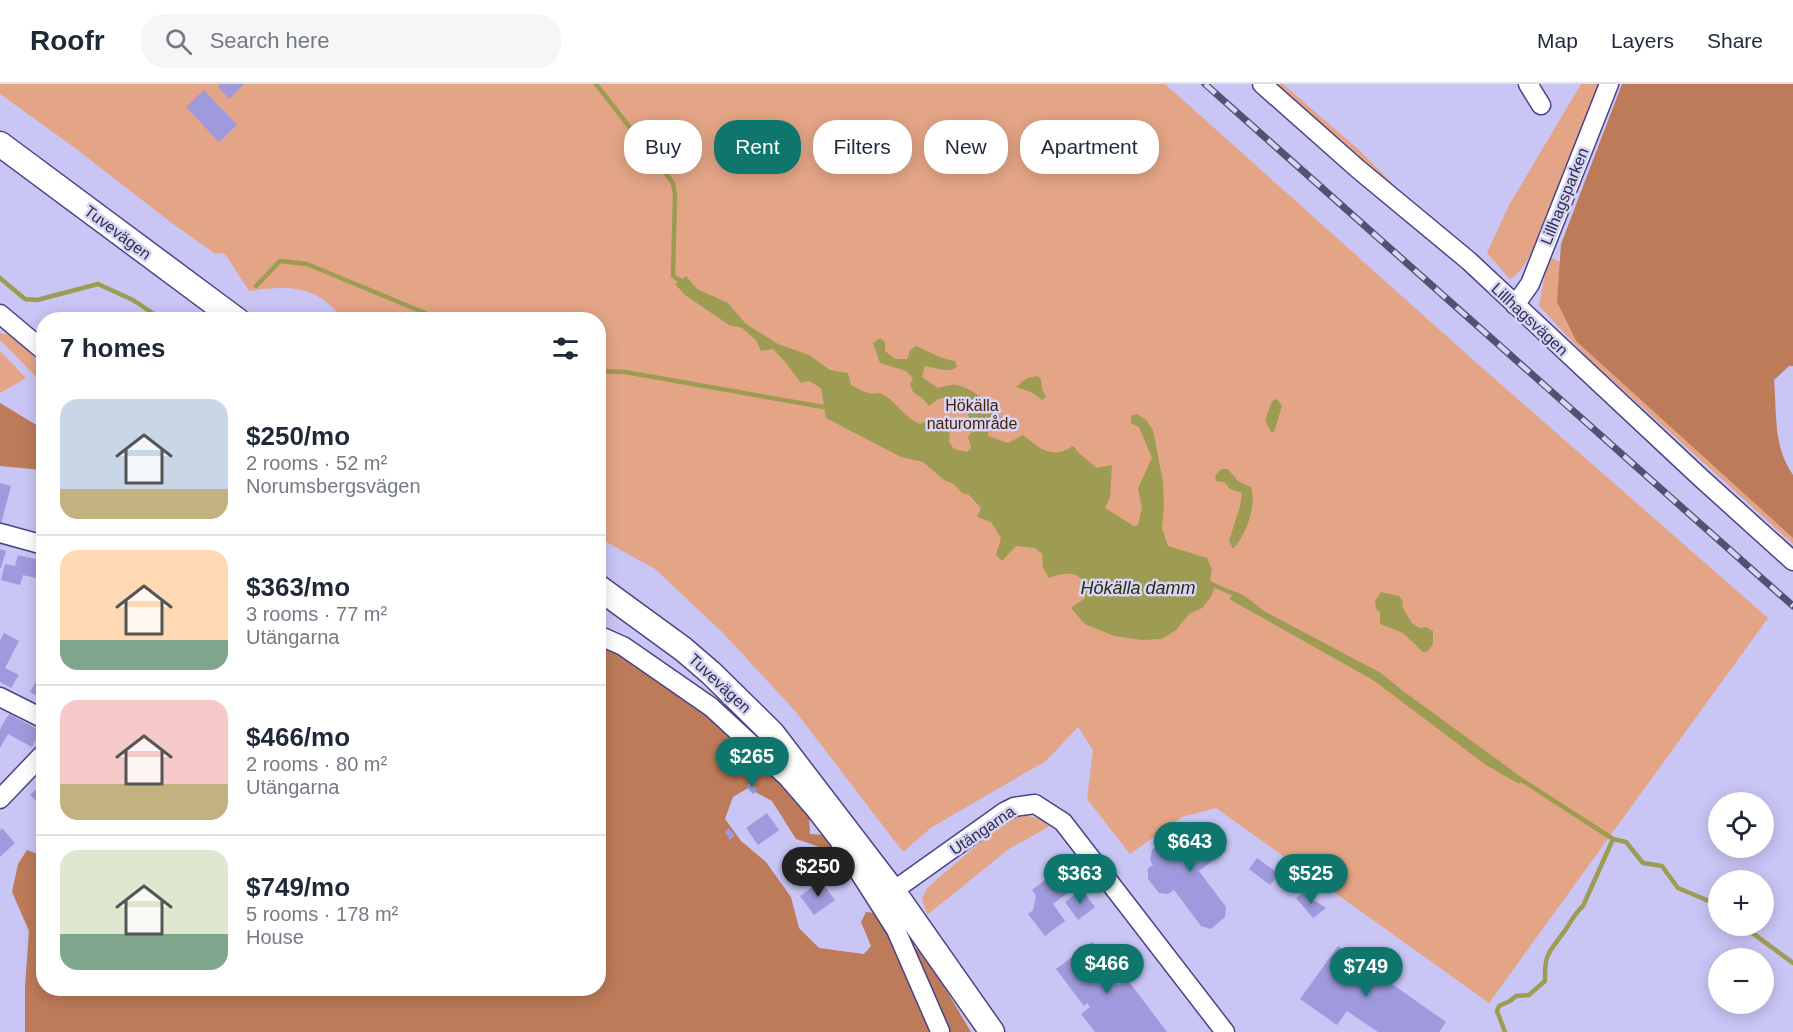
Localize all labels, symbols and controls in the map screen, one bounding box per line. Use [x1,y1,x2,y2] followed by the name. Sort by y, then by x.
[141,14,561,68] search box
[30,25,105,56] text: Roofr
[162,25,195,58] icon: search
[210,28,330,53] text: Search here
[1537,29,1578,52] text: Map
[1611,29,1674,52] text: Layers
[1707,29,1763,52] text: Share
[624,120,702,174] chip: Buy
[714,120,801,174] chip: Rent
[813,120,912,174] chip: Filters
[924,120,1008,174] chip: New
[1020,120,1159,174] chip: Apartment
[1537,145,1592,247] street label: Lillhagsparken
[81,202,154,263] street label: Tuvevägen
[1488,280,1571,359] street label: Lillhagsvägen
[549,332,582,365] icon: filters
[60,333,166,363] text: 7 homes
[927,397,1017,432] park label: Hökälla naturområde
[246,421,350,451] text: $250/mo
[108,423,180,495] icon: home
[246,452,387,474] text: 2 rooms · 52 m²
[246,475,421,497] text: Norumsbergsvägen
[246,572,350,602] text: $363/mo
[108,574,180,646] icon: home
[1080,578,1196,598] water label: Hökälla damm
[246,603,387,625] text: 3 rooms · 77 m²
[246,626,339,648] text: Utängarna
[685,650,754,716] street label: Tuvevägen
[246,722,350,752] text: $466/mo
[108,724,180,796] icon: home
[716,737,788,788] pin: $265
[730,745,774,767] text: $265
[246,753,387,775] text: 2 rooms · 80 m²
[246,776,339,798] text: Utängarna
[1708,792,1774,1014] map controls
[1708,792,1774,858] button: locate
[947,802,1018,858] street label: Utängarna
[1154,822,1226,873] pin: $643
[1168,830,1212,852] text: $643
[782,847,854,898] pin: $250
[1044,854,1116,905] pin: $363
[1275,854,1347,905] pin: $525
[796,855,840,877] text: $250
[1058,862,1102,884] text: $363
[1289,862,1333,884] text: $525
[1708,870,1774,936] button: +
[246,872,350,902] text: $749/mo
[108,874,180,946] icon: home
[246,903,398,925] text: 5 rooms · 178 m²
[246,926,304,948] text: House
[1071,944,1143,995] pin: $466
[1330,947,1402,998] pin: $749
[1708,948,1774,1014] button: −
[1085,952,1129,974] text: $466
[1344,955,1388,977] text: $749

